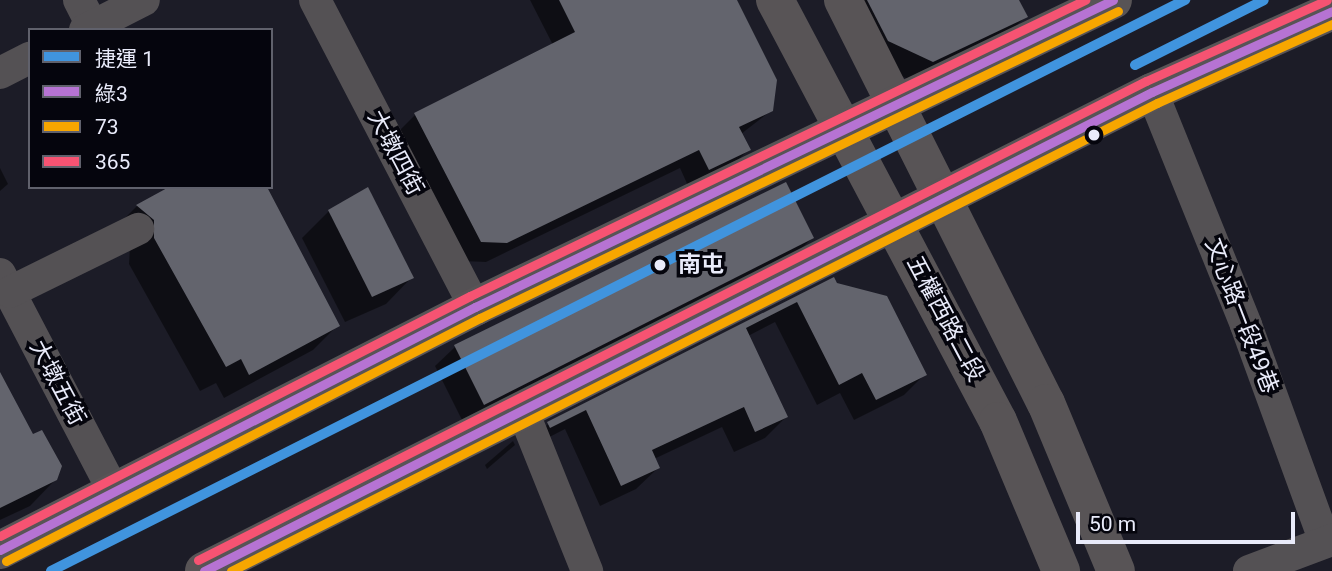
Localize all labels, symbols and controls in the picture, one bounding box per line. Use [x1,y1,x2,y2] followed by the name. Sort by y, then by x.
[28,28,273,189] legend
[95,47,154,71] text: 捷運 1
[95,82,128,106] text: 綠3
[361,106,429,200] street label: 大墩四街
[95,115,119,139] text: 73
[1087,128,1101,142] unlabelled marker
[95,150,130,174] text: 365
[1199,235,1283,397] street label: 文心路一段49巷
[678,251,724,279] place label: 南屯
[900,252,990,386] street label: 五權西路二段
[649,254,671,276] marker: 南屯
[23,336,91,430] street label: 大墩五街
[1080,498,1299,542] scale bar
[1089,512,1136,536] text: 50 m

